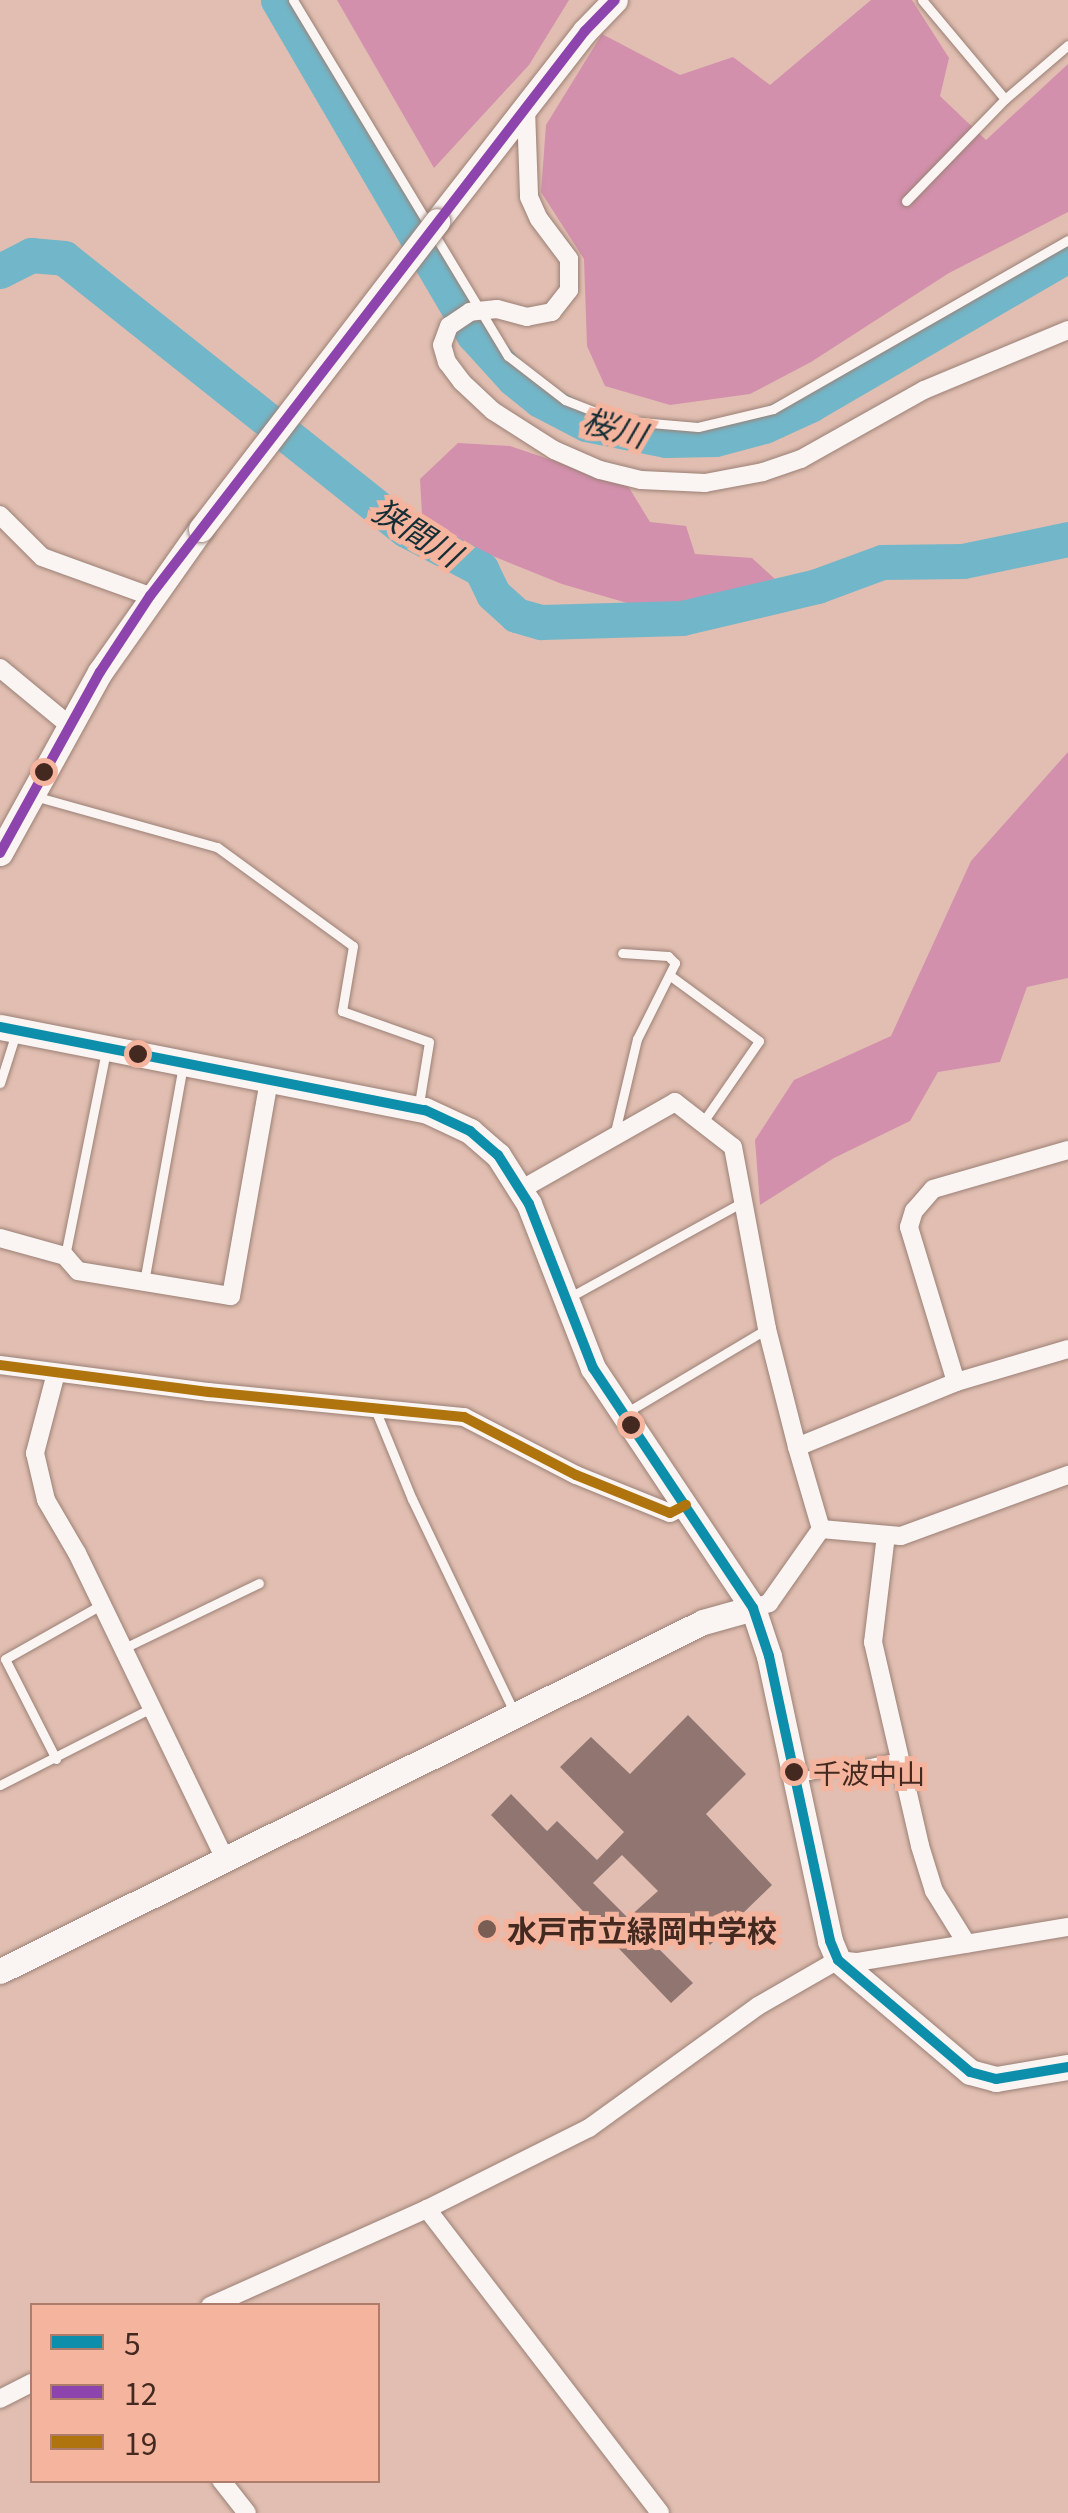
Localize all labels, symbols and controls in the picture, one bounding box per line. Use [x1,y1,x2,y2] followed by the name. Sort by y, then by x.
[579,399,651,453] water label: 桜川
[367,489,469,573] water label: 狭間川
[34,762,54,782] unlabelled marker
[128,1044,148,1064] unlabelled marker
[621,1415,641,1435] unlabelled marker
[813,1755,925,1789] place label: 千波中山
[784,1762,804,1782] marker: 千波中山
[507,1911,777,1947] place label: 水戸市立緑岡中学校
[476,1918,498,1940] marker: 水戸市立緑岡中学校
[30,2303,380,2483] legend
[124,2320,141,2364] text: 5
[124,2370,157,2414] text: 12
[124,2420,157,2464] text: 19

